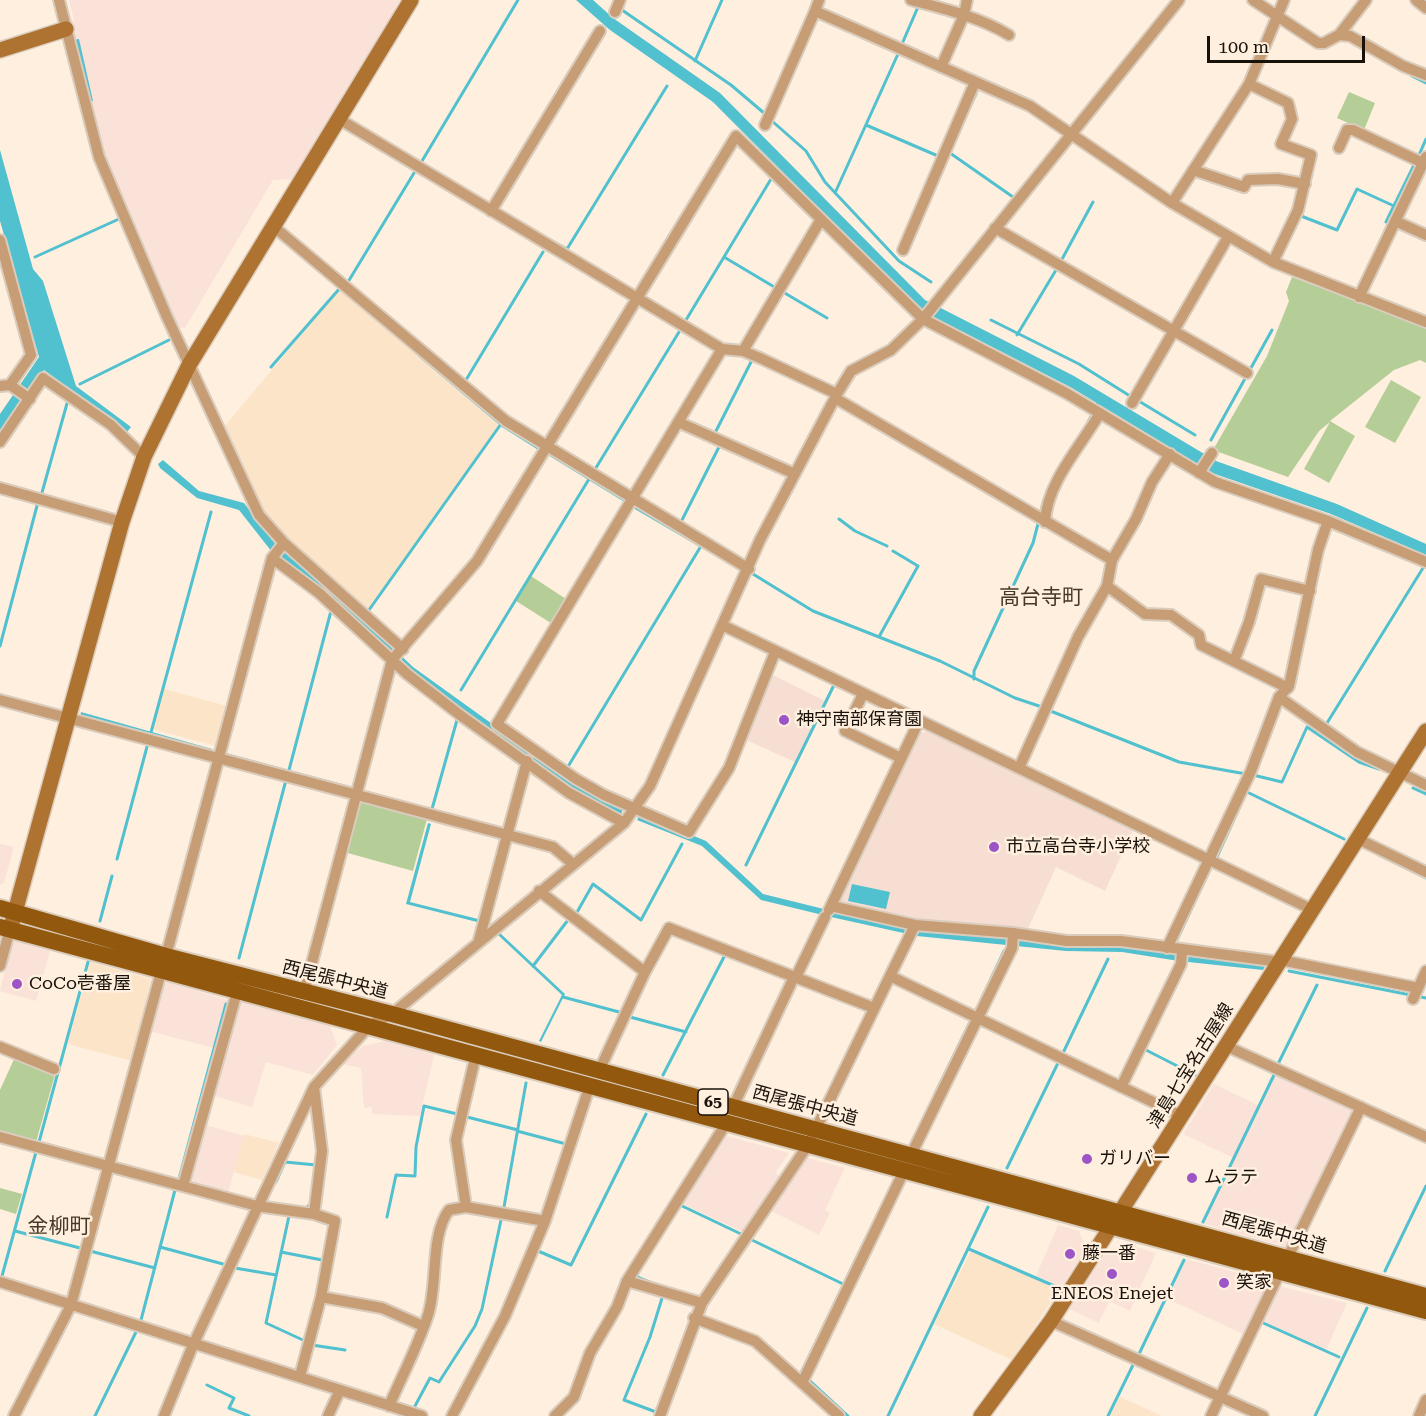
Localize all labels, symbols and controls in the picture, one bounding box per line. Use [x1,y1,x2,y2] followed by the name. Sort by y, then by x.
[1210,24,1368,62] scale bar
[1218,36,1269,57] text: 100 m
[999,585,1083,611] district label: 高台寺町
[796,709,922,731] place label: 神守南部保育園
[777,713,791,727] marker: 神守南部保育園
[1006,836,1150,858] place label: 市立高台寺小学校
[987,840,1001,854] marker: 市立高台寺小学校
[280,956,390,1004] street label: 西尾張中央道
[29,973,131,995] place label: CoCo壱番屋
[10,977,24,991] marker: CoCo壱番屋
[1144,999,1238,1133] street label: 津島七宝名古屋線
[750,1082,860,1130] street label: 西尾張中央道
[698,1089,728,1115] road number: 65
[1099,1148,1171,1170] place label: ガリバー
[1080,1152,1094,1166] marker: ガリバー
[1204,1167,1258,1189] place label: ムラテ
[1185,1171,1199,1185] marker: ムラテ
[1219,1208,1329,1258] street label: 西尾張中央道
[28,1214,90,1240] district label: 金柳町
[1082,1243,1136,1265] place label: 藤一番
[1063,1247,1077,1261] marker: 藤一番
[1105,1267,1119,1281] marker: ENEOS Enejet
[1236,1272,1272,1294] place label: 笑家
[1217,1276,1231,1290] marker: 笑家
[1051,1283,1173,1305] place label: ENEOS Enejet

